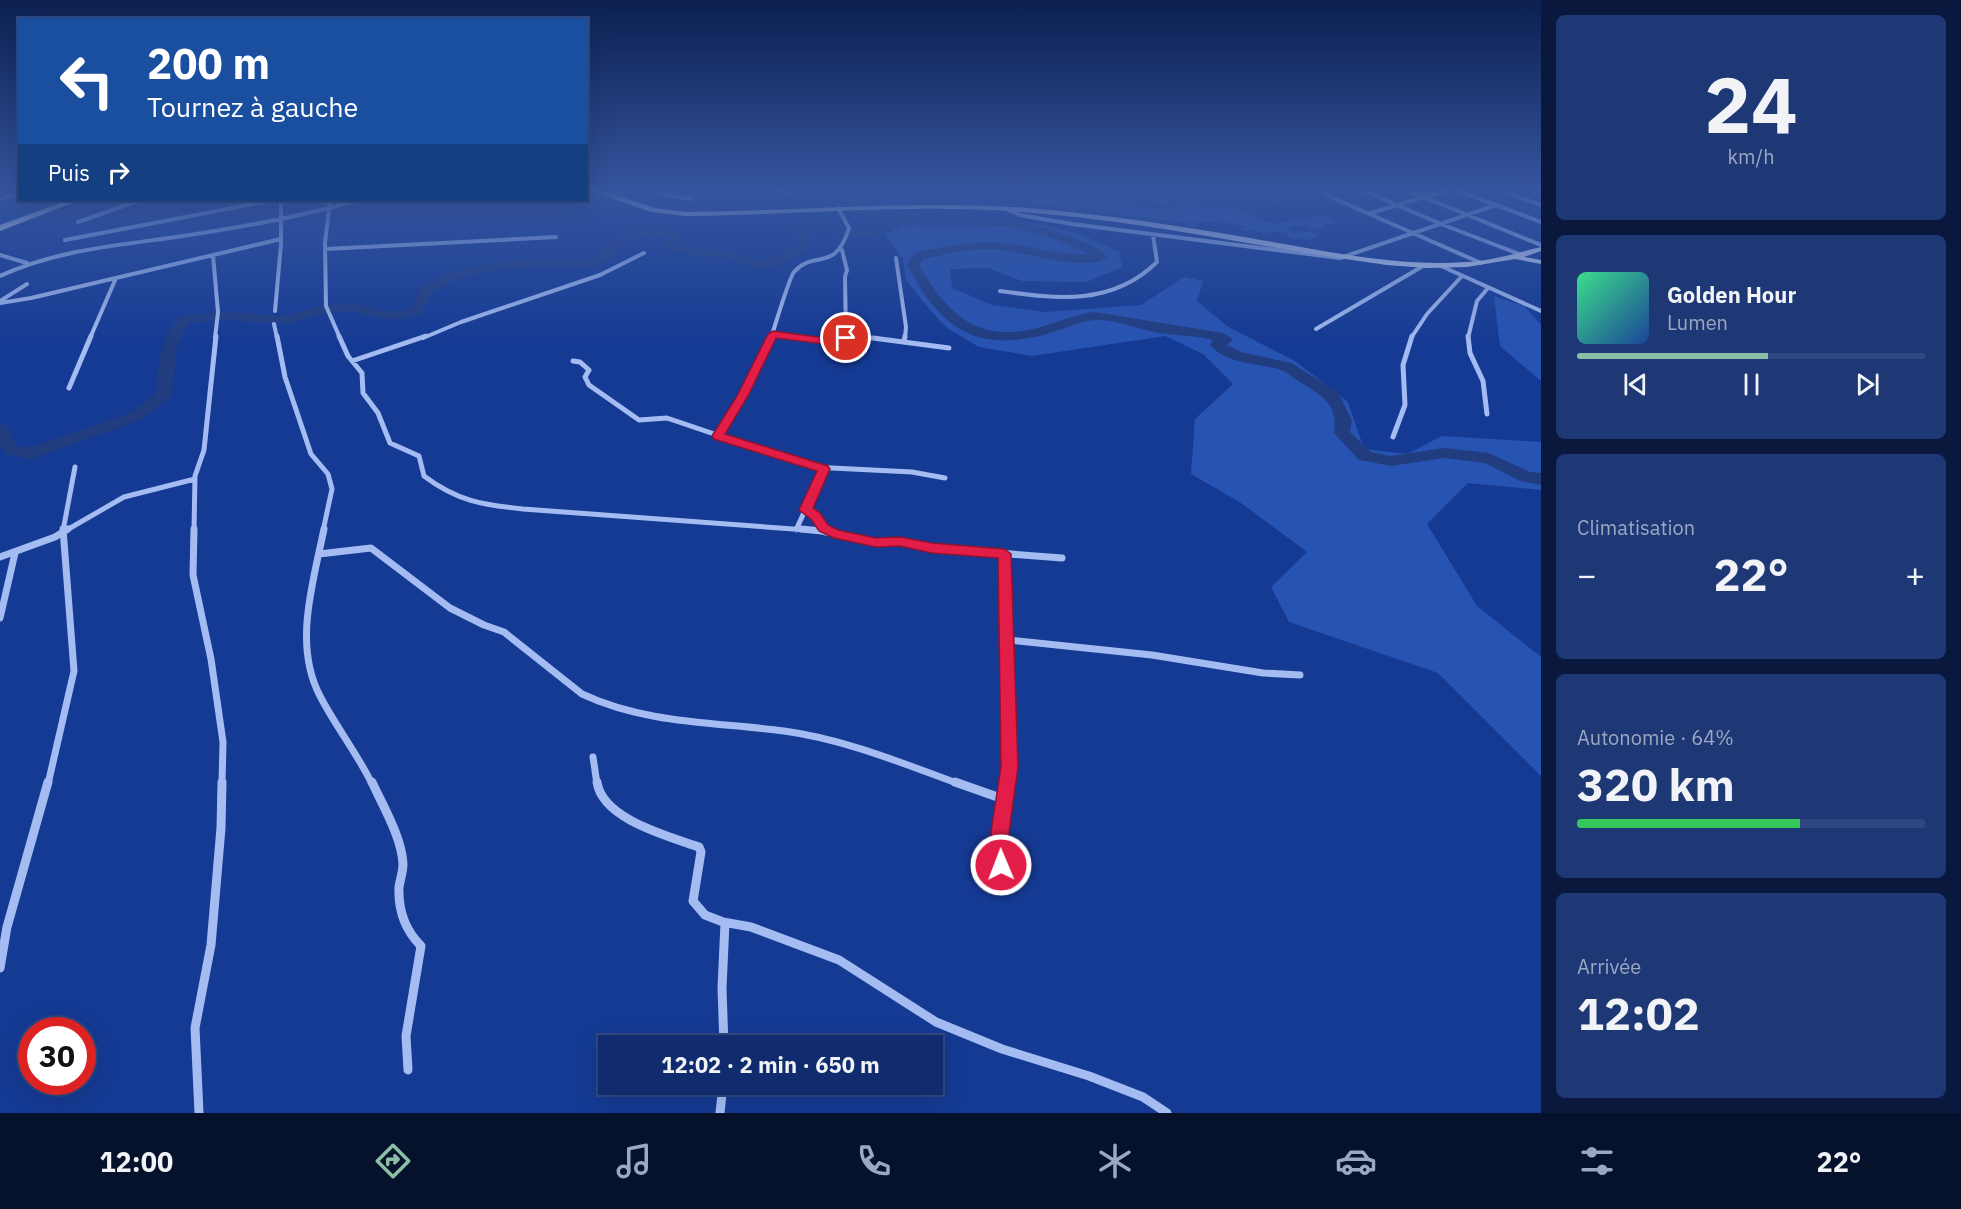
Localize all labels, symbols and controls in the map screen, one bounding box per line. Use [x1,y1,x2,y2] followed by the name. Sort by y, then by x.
[147,36,270,91] text: 200 m
[48,42,126,120] icon: left
[1704,53,1798,154] text: 24
[147,89,358,124] text: Tournez à gauche
[1727,143,1775,170] text: km/h
[102,156,135,189] icon: right
[48,158,90,187] text: Puis
[1667,280,1796,309] text: Golden Hour
[1667,309,1728,336] text: Lumen
[820,312,871,363] pin
[829,321,862,354] icon: arrive
[1619,368,1652,401] icon: previous
[1735,368,1768,401] icon: pause
[1851,368,1884,401] icon: next
[1577,514,1695,541] text: Climatisation
[1713,545,1789,603] text: 22°
[1577,553,1597,596] text: −
[1905,553,1925,596] text: +
[1577,724,1734,751] text: Autonomie · 64%
[1577,755,1735,813] text: 320 km
[969,833,1033,897] position arrow
[1577,953,1641,980] text: Arrivée
[1577,984,1700,1042] text: 12:02
[18,1017,96,1095] speed limit sign: 30
[661,1050,880,1079] text: 12:02 · 2 min · 650 m
[372,1140,414,1182] icon: directions
[613,1140,655,1182] icon: music
[853,1140,895,1182] icon: phone
[1094,1140,1136,1182] icon: climate
[1335,1140,1377,1182] icon: car
[1576,1140,1618,1182] icon: filters
[99,1144,173,1179] text: 12:00
[1816,1144,1862,1179] text: 22°

